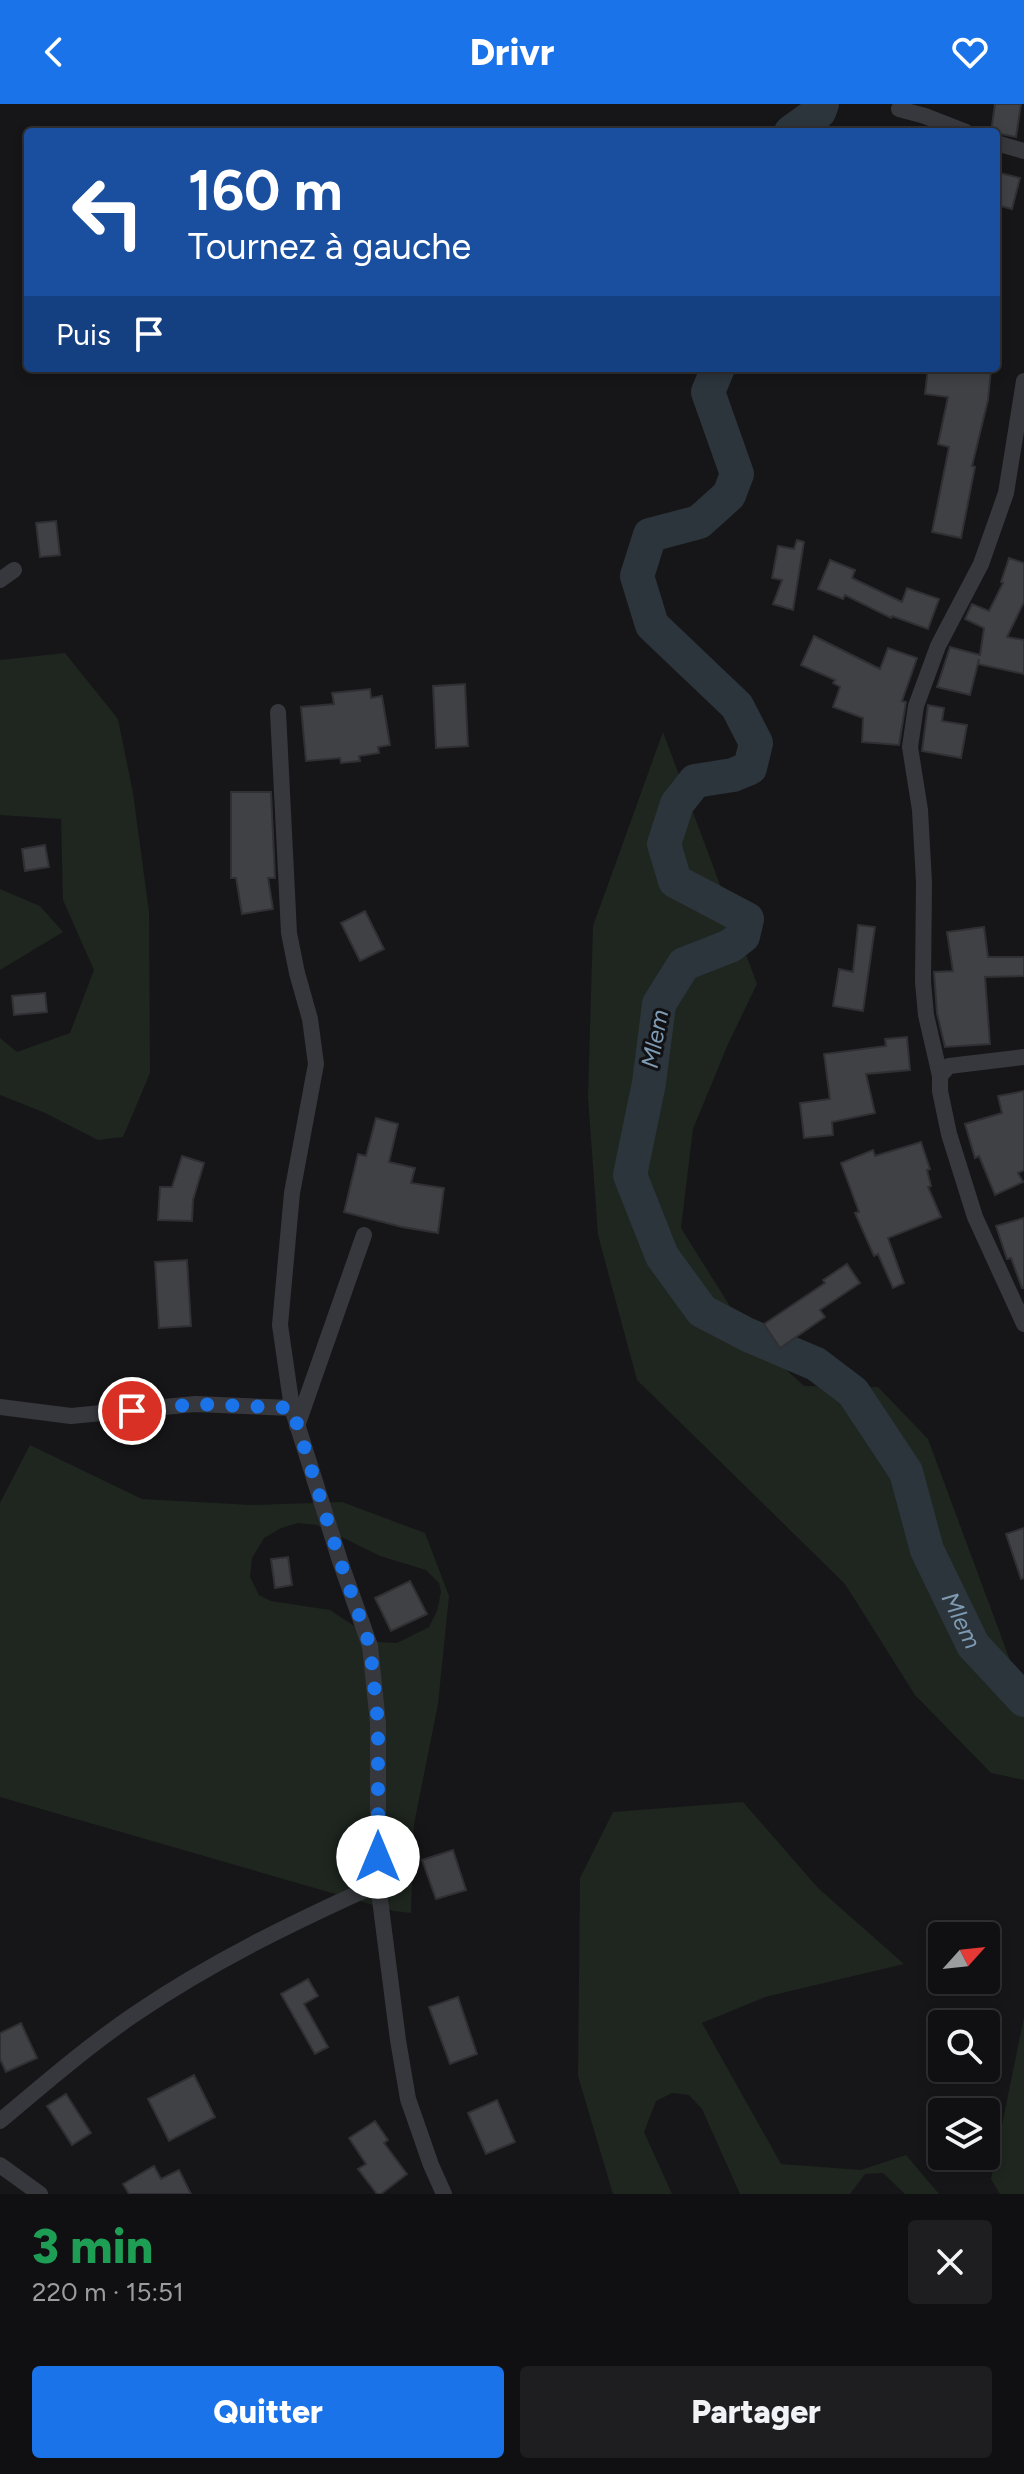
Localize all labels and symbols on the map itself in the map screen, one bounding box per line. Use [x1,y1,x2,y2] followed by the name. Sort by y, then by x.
[635,1007,674,1071] water label: Mlem
[98,1377,166,1445] pin
[936,1587,988,1653] water label: Mlem
[336,1815,420,1899] position arrow
[928,1922,1000,1994] north arrow

